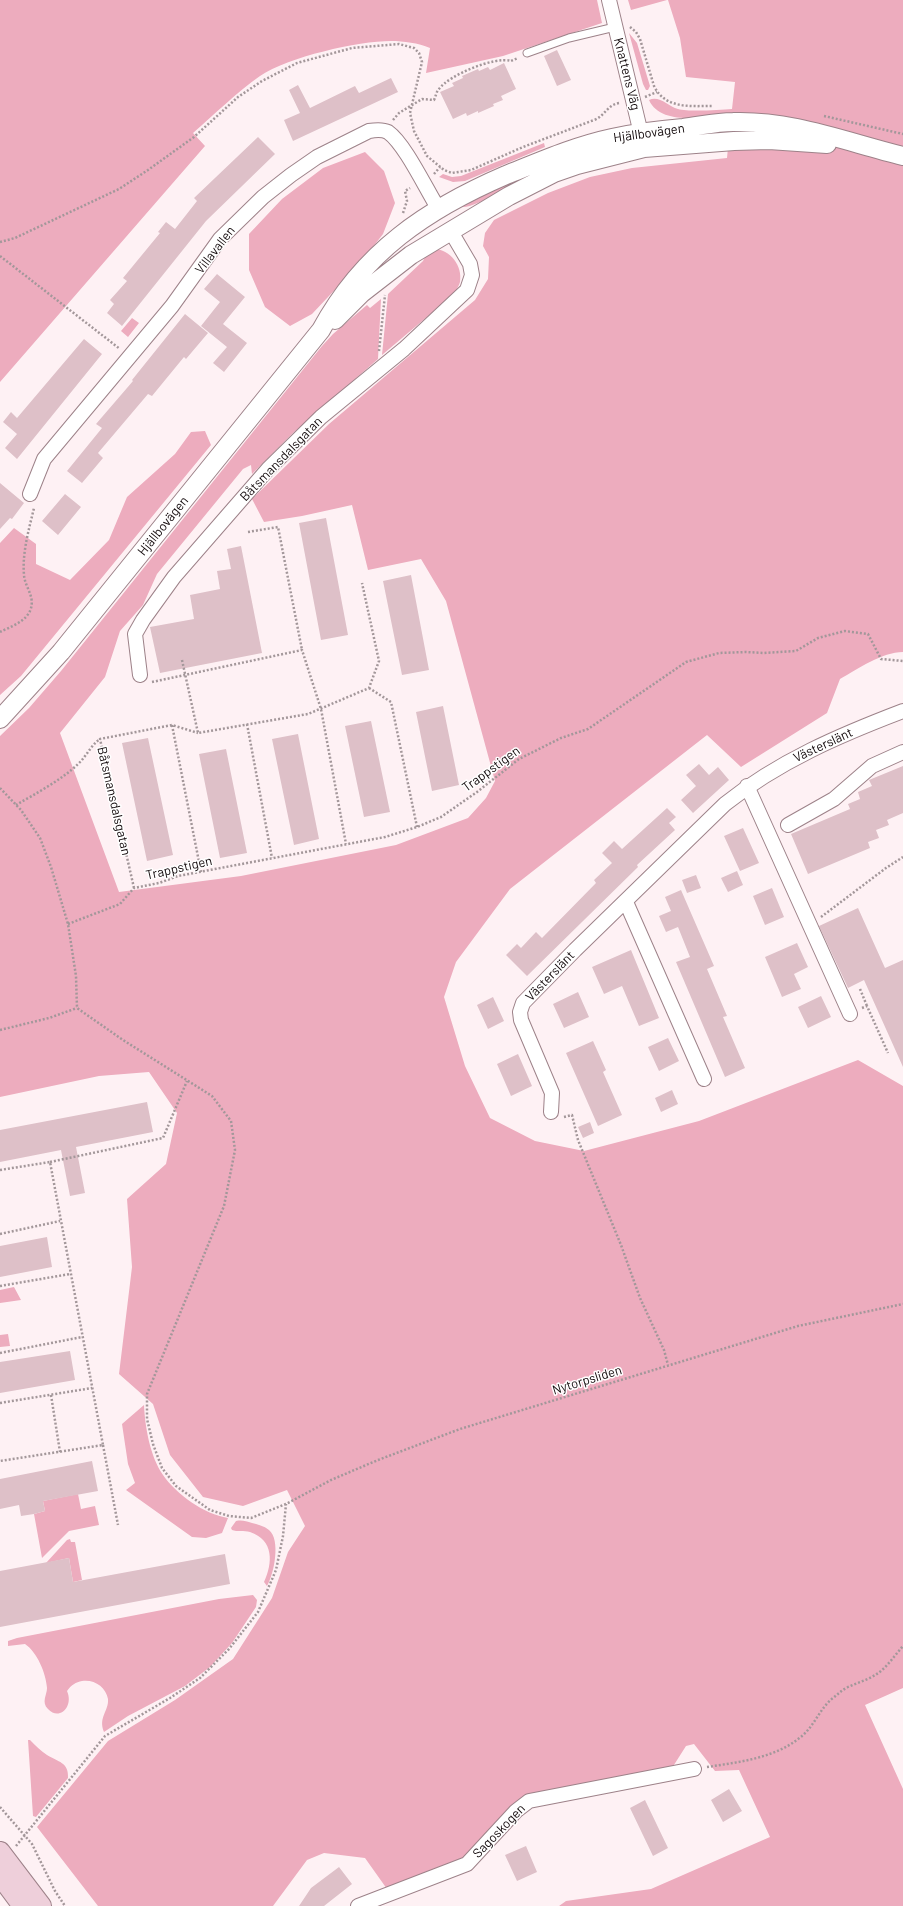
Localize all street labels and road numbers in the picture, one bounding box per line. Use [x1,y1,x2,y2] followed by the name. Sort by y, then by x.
[610,36,644,112] street label: Knattens Väg
[612,120,686,146] street label: Hjällbovägen
[192,223,238,277] street label: Villavallen
[237,414,325,504] street label: Båtsmansdalsgatan
[134,493,192,559] street label: Hjällbovägen
[791,724,855,766] street label: Västerslänt
[459,743,523,795] street label: Trappstigen
[94,745,134,857] street label: Båtsmansdalsgatan
[144,853,214,883] street label: Trappstigen
[522,948,578,1004] street label: Västerslänt
[550,1362,624,1398] street label: Nytorpsliden
[470,1801,528,1861] street label: Sagoskogen

